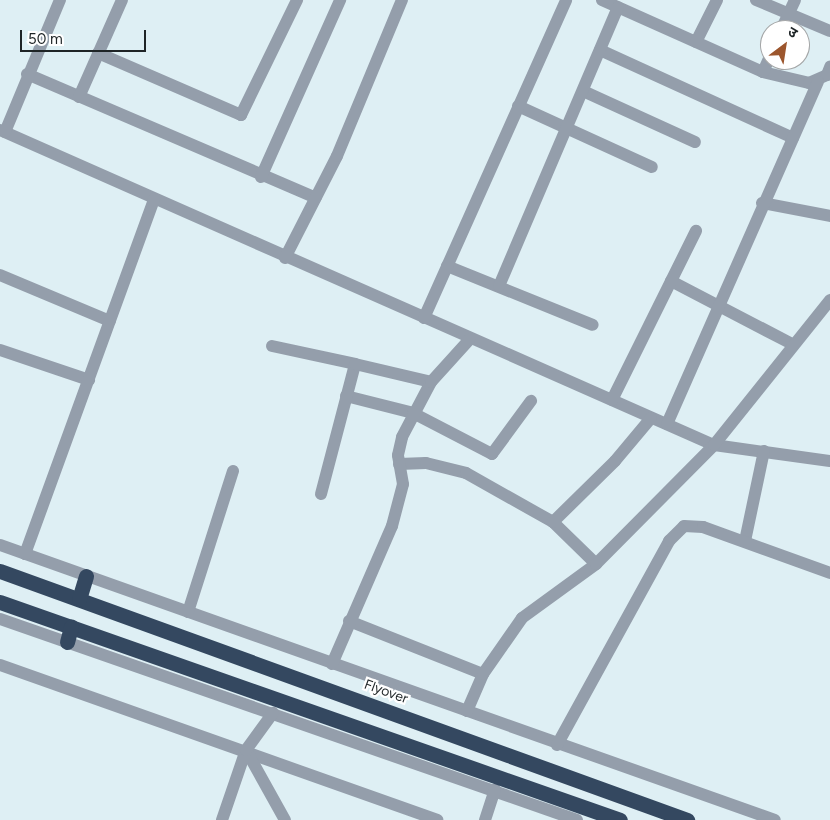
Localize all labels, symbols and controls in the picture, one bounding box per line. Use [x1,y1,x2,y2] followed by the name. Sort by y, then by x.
[22,20,149,52] scale bar
[760,20,810,70] north arrow
[785,23,800,42] text: उ
[28,30,63,48] text: 50 m
[362,676,410,708] street label: Flyover

